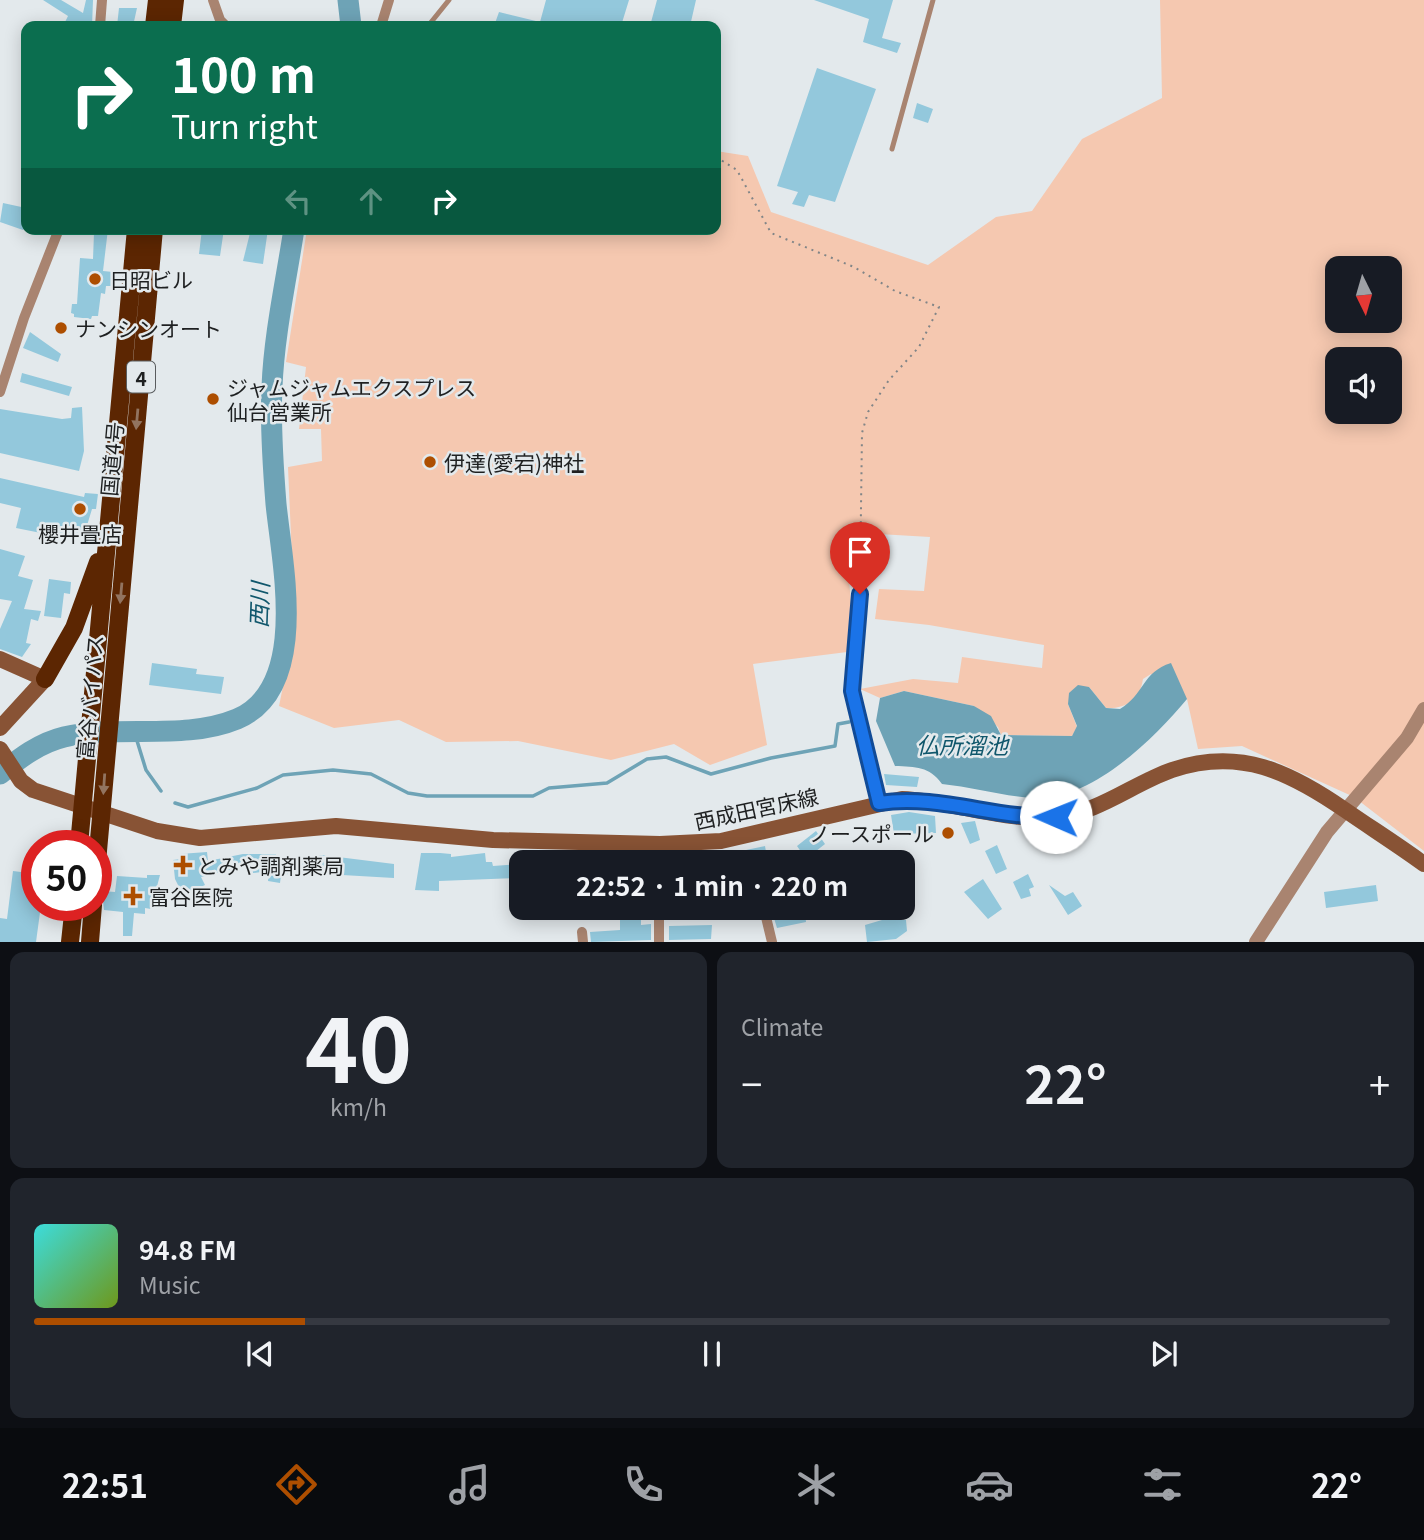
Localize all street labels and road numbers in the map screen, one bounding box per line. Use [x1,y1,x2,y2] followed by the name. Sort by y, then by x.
[127,362,155,392] road number: 4
[93,421,129,497] street label: 国道4号
[69,633,109,761] street label: 富谷バイパス
[691,780,821,836] street label: 西成田宮床線

